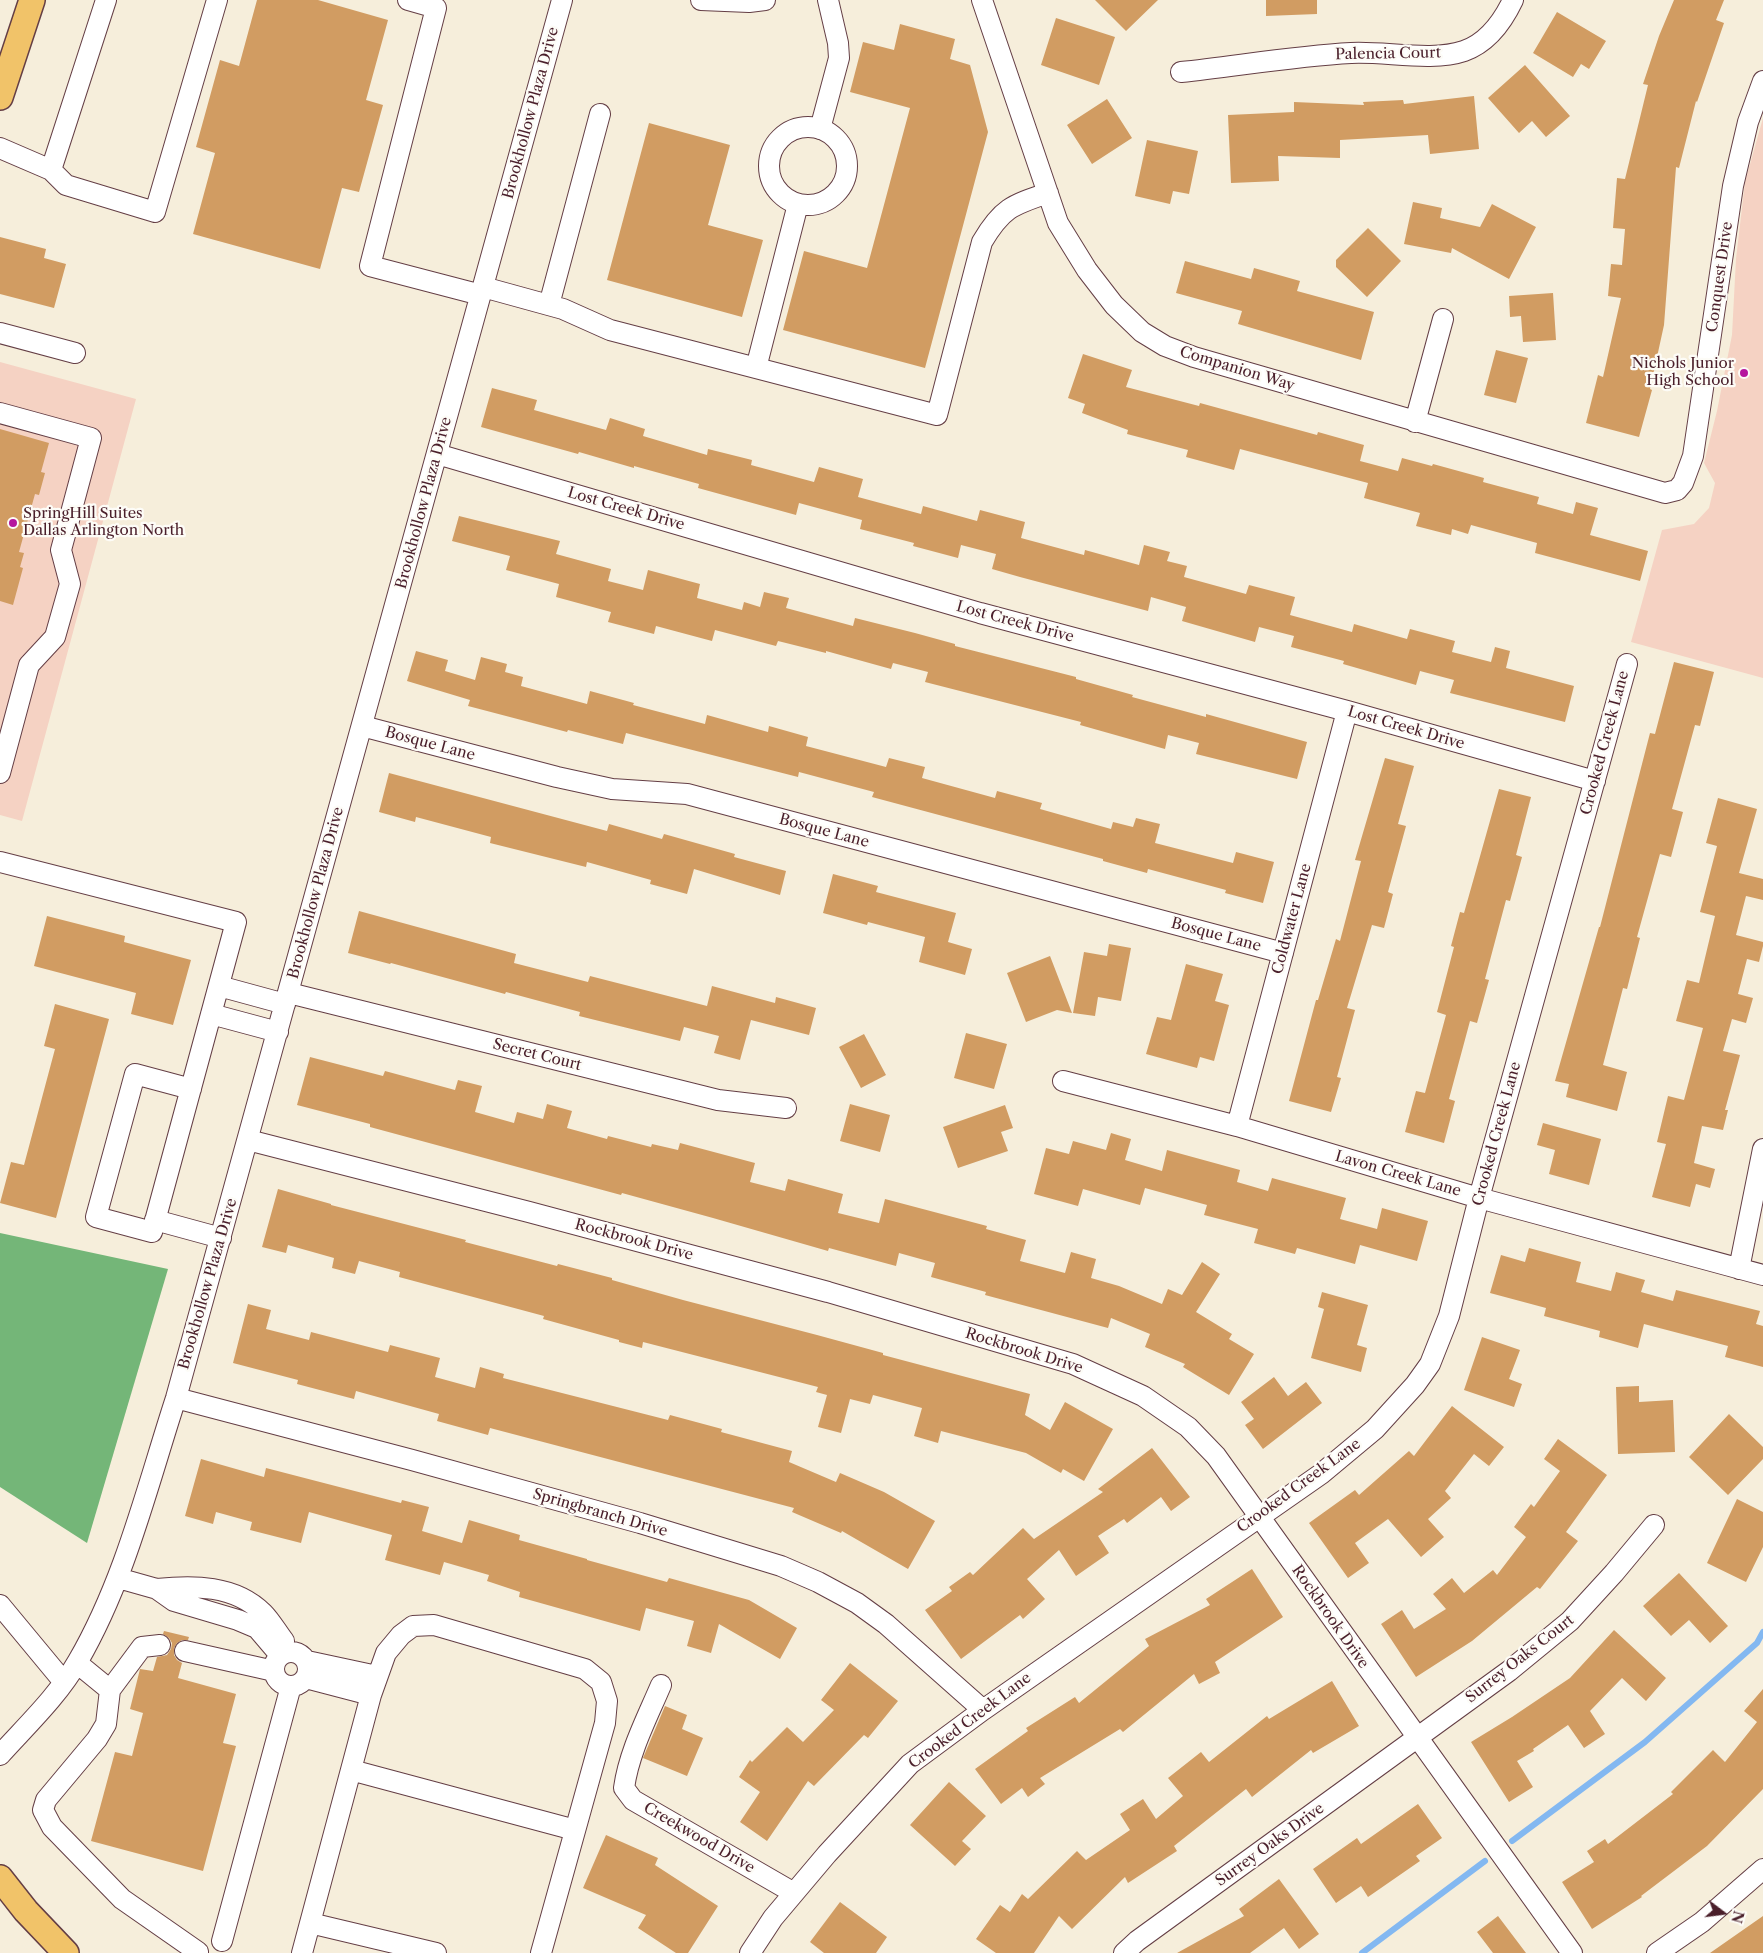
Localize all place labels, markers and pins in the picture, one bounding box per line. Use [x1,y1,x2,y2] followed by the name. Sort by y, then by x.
[1632,355,1734,390] place label: Nichols Junior High School
[1738,367,1750,379] marker: Nichols Junior High School
[23,505,184,540] place label: SpringHill Suites Dallas Arlington North
[7,517,19,529] marker: SpringHill Suites Dallas Arlington North

